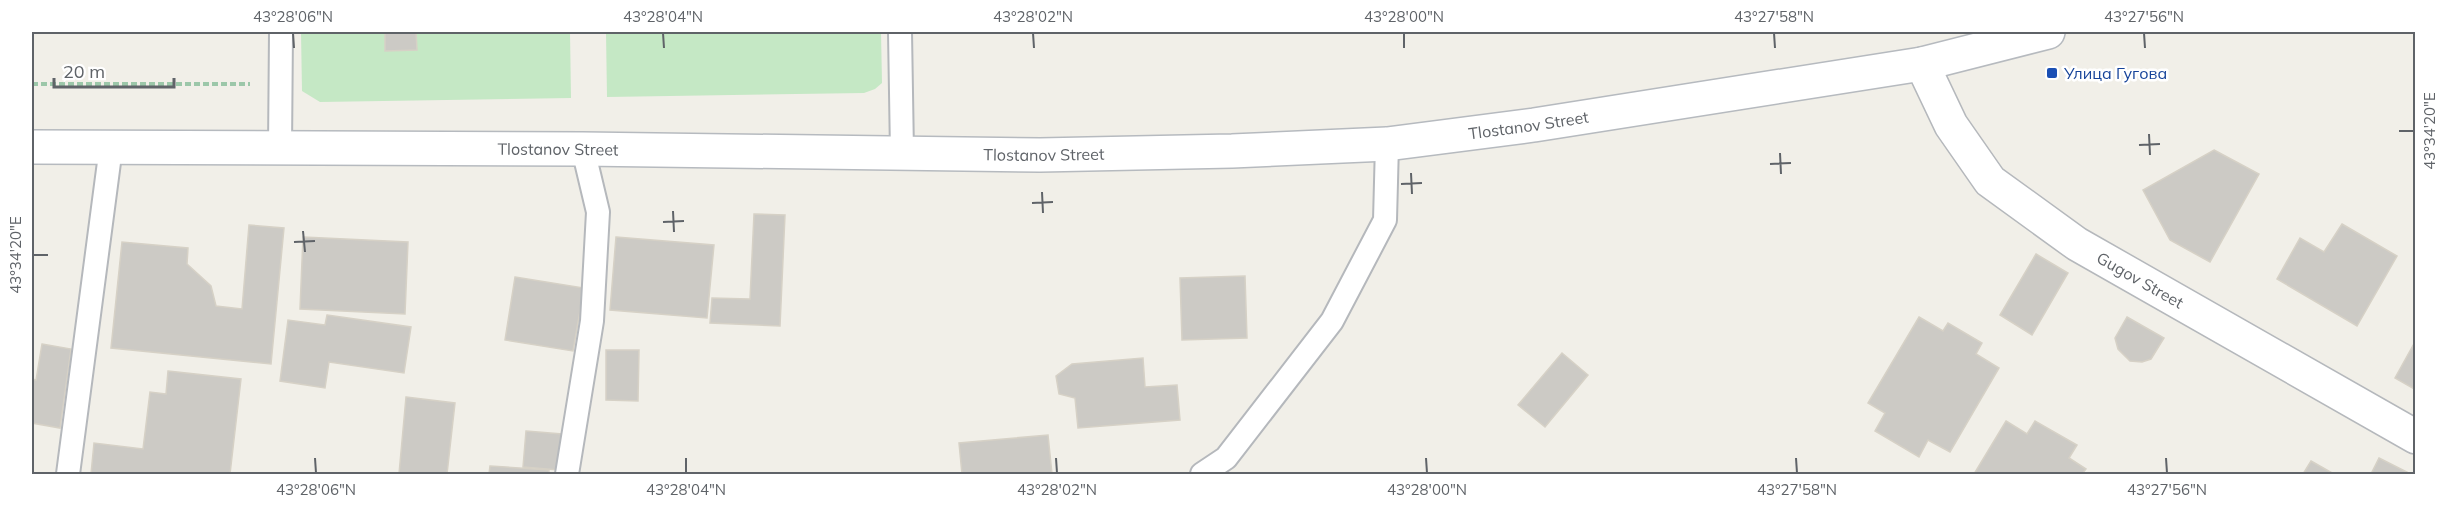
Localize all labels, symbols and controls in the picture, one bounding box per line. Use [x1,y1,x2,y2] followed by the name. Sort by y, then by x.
[253,7,333,26] text: 43°28'06"N
[623,7,703,26] text: 43°28'04"N
[993,7,1073,26] text: 43°28'02"N
[1364,7,1444,26] text: 43°28'00"N
[1734,7,1814,26] text: 43°27'58"N
[2104,7,2184,26] text: 43°27'56"N
[54,51,174,89] scale bar
[63,60,105,83] text: 20 m
[2063,63,2167,83] place label: Улица Гугова
[2045,66,2059,80] marker: Улица Гугова
[2420,92,2439,170] text: 43°34'20"E
[1467,107,1590,143] street label: Tlostanov Street
[497,139,619,159] street label: Tlostanov Street
[983,144,1105,165] street label: Tlostanov Street
[6,216,25,294] text: 43°34'20"E
[2093,247,2188,313] street label: Gugov Street
[276,480,356,499] text: 43°28'06"N
[646,480,726,499] text: 43°28'04"N
[1017,480,1097,499] text: 43°28'02"N
[1387,480,1467,499] text: 43°28'00"N
[1757,480,1837,499] text: 43°27'58"N
[2127,480,2207,499] text: 43°27'56"N

